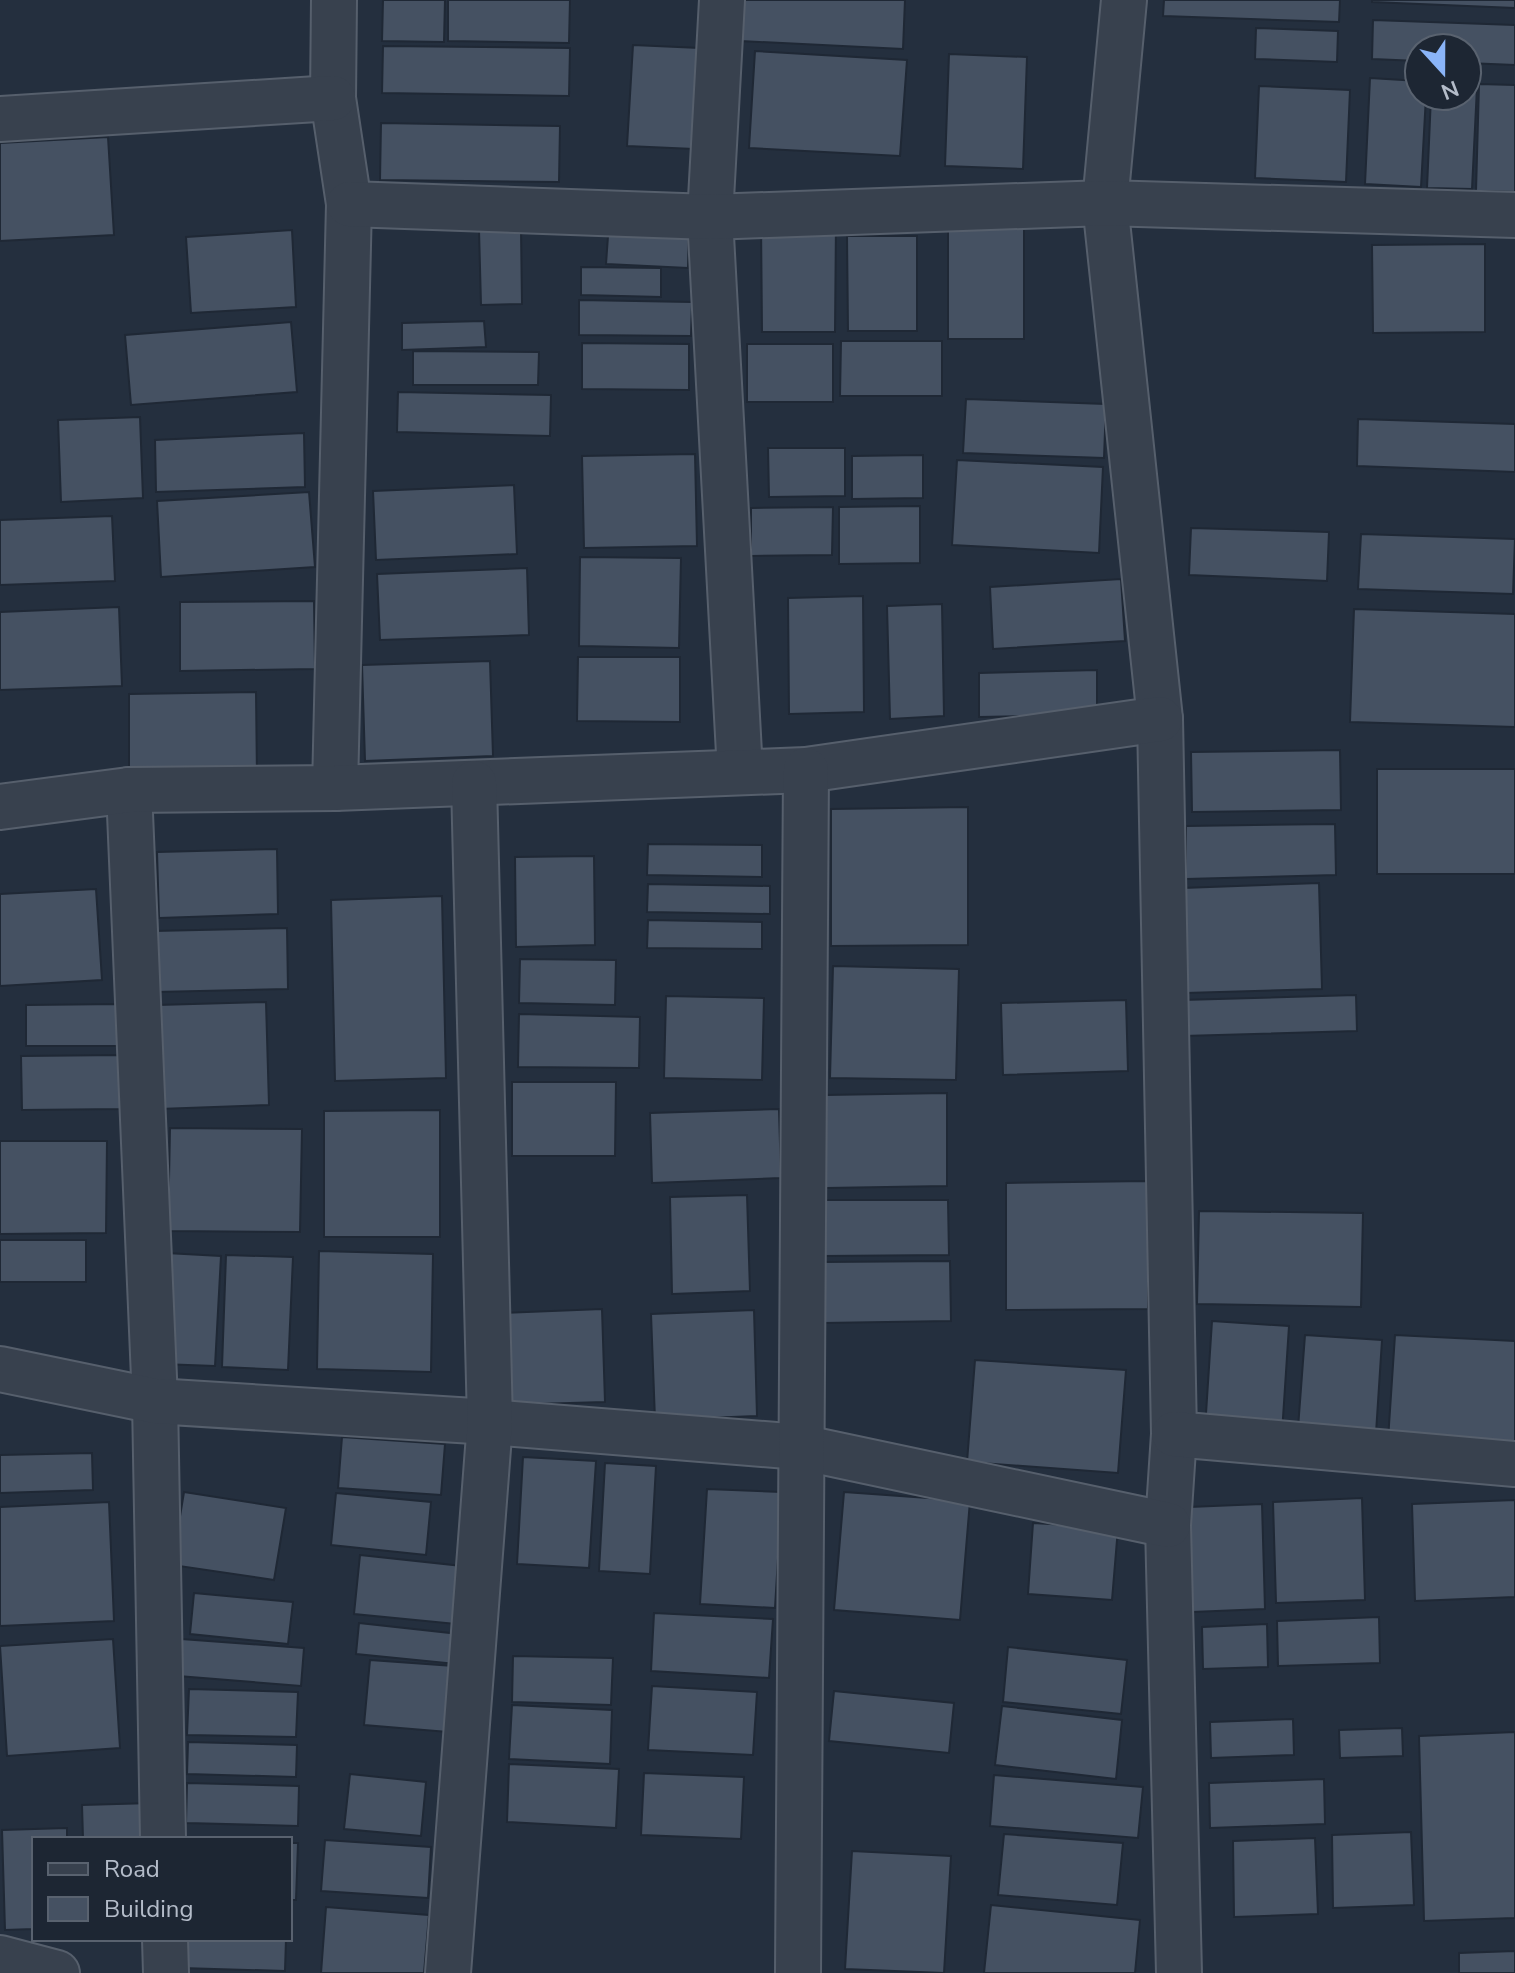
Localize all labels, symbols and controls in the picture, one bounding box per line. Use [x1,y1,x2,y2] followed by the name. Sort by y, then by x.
[1403,32,1483,112] north arrow
[1437,73,1463,107] text: N
[32,1837,292,1941] legend
[104,1853,160,1885] text: Road
[104,1893,194,1925] text: Building

